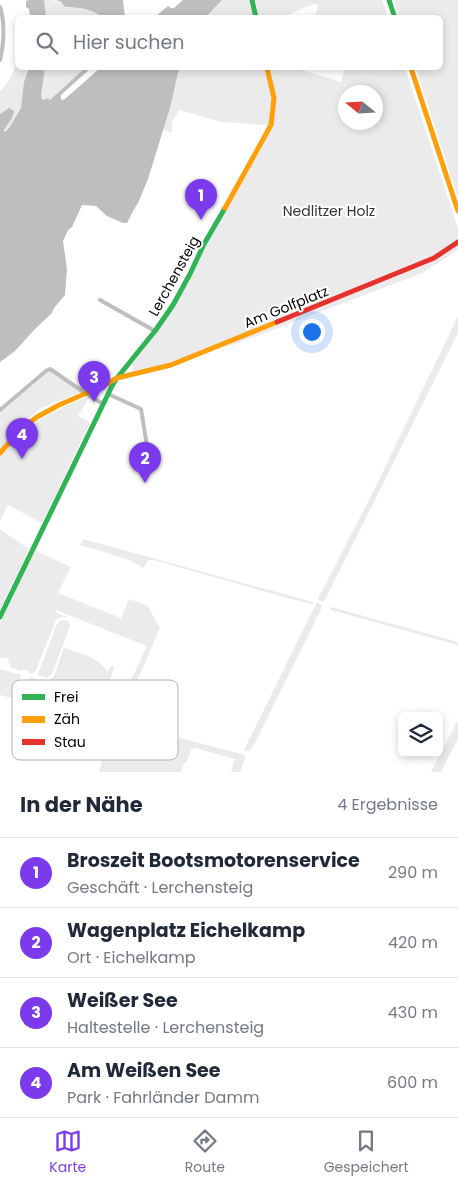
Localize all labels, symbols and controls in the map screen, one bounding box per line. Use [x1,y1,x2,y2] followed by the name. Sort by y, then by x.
[15,15,443,70] search box
[33,29,61,57] icon: search
[73,29,184,56] text: Hier suchen
[338,85,383,130] north arrow
[185,179,217,220] pin: 1
[283,201,375,221] park label: Nedlitzer Holz
[144,232,204,320] street label: Lerchensteig
[241,281,331,333] street label: Am Golfplatz
[299,319,325,345] your location
[78,361,110,402] pin: 3
[6,418,38,459] pin: 4
[129,442,161,483] pin: 2
[12,680,178,760] legend
[54,687,78,707] text: Frei
[54,709,80,729] text: Zäh
[398,712,443,757] map controls
[398,712,443,757] button: layers
[54,732,86,752] text: Stau
[20,790,143,819] text: In der Nähe
[337,793,438,816] text: 4 Ergebnisse
[67,847,360,874] text: Broszeit Bootsmotorenservice
[33,861,39,884] text: 1
[388,861,438,884] text: 290 m
[67,876,253,899] text: Geschäft · Lerchensteig
[67,917,305,944] text: Wagenplatz Eichelkamp
[31,931,41,954] text: 2
[388,931,438,954] text: 420 m
[67,946,196,969] text: Ort · Eichelkamp
[67,987,178,1014] text: Weißer See
[31,1001,41,1024] text: 3
[388,1001,438,1024] text: 430 m
[67,1016,264,1039] text: Haltestelle · Lerchensteig
[67,1057,221,1084] text: Am Weißen See
[31,1071,41,1094] text: 4
[387,1071,438,1094] text: 600 m
[67,1086,259,1109] text: Park · Fahrländer Damm
[49,1127,86,1178] tab: Karte
[185,1127,225,1178] tab: Route
[324,1127,409,1178] tab: Gespeichert

